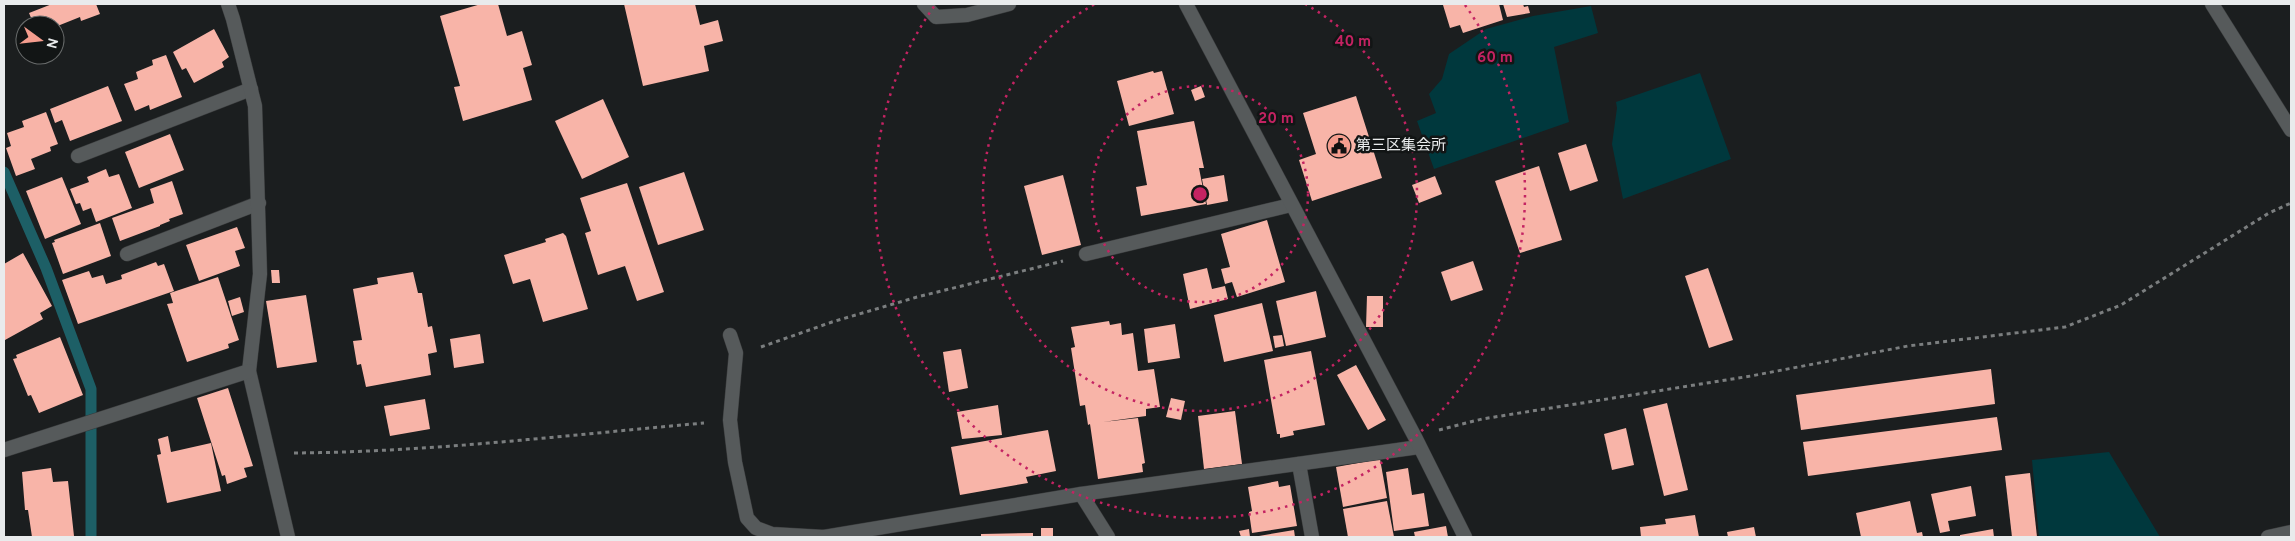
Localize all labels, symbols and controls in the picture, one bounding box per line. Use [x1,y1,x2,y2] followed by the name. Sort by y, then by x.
[15,15,65,65] north arrow
[1335,33,1371,52] text: 40 m
[42,36,61,50] text: N
[1477,49,1513,68] text: 60 m
[1258,110,1294,129] text: 20 m
[1326,133,1352,159] public building icon: 第三区集会所
[1356,137,1446,156] place label: 第三区集会所
[1191,185,1209,203] centre of rings

